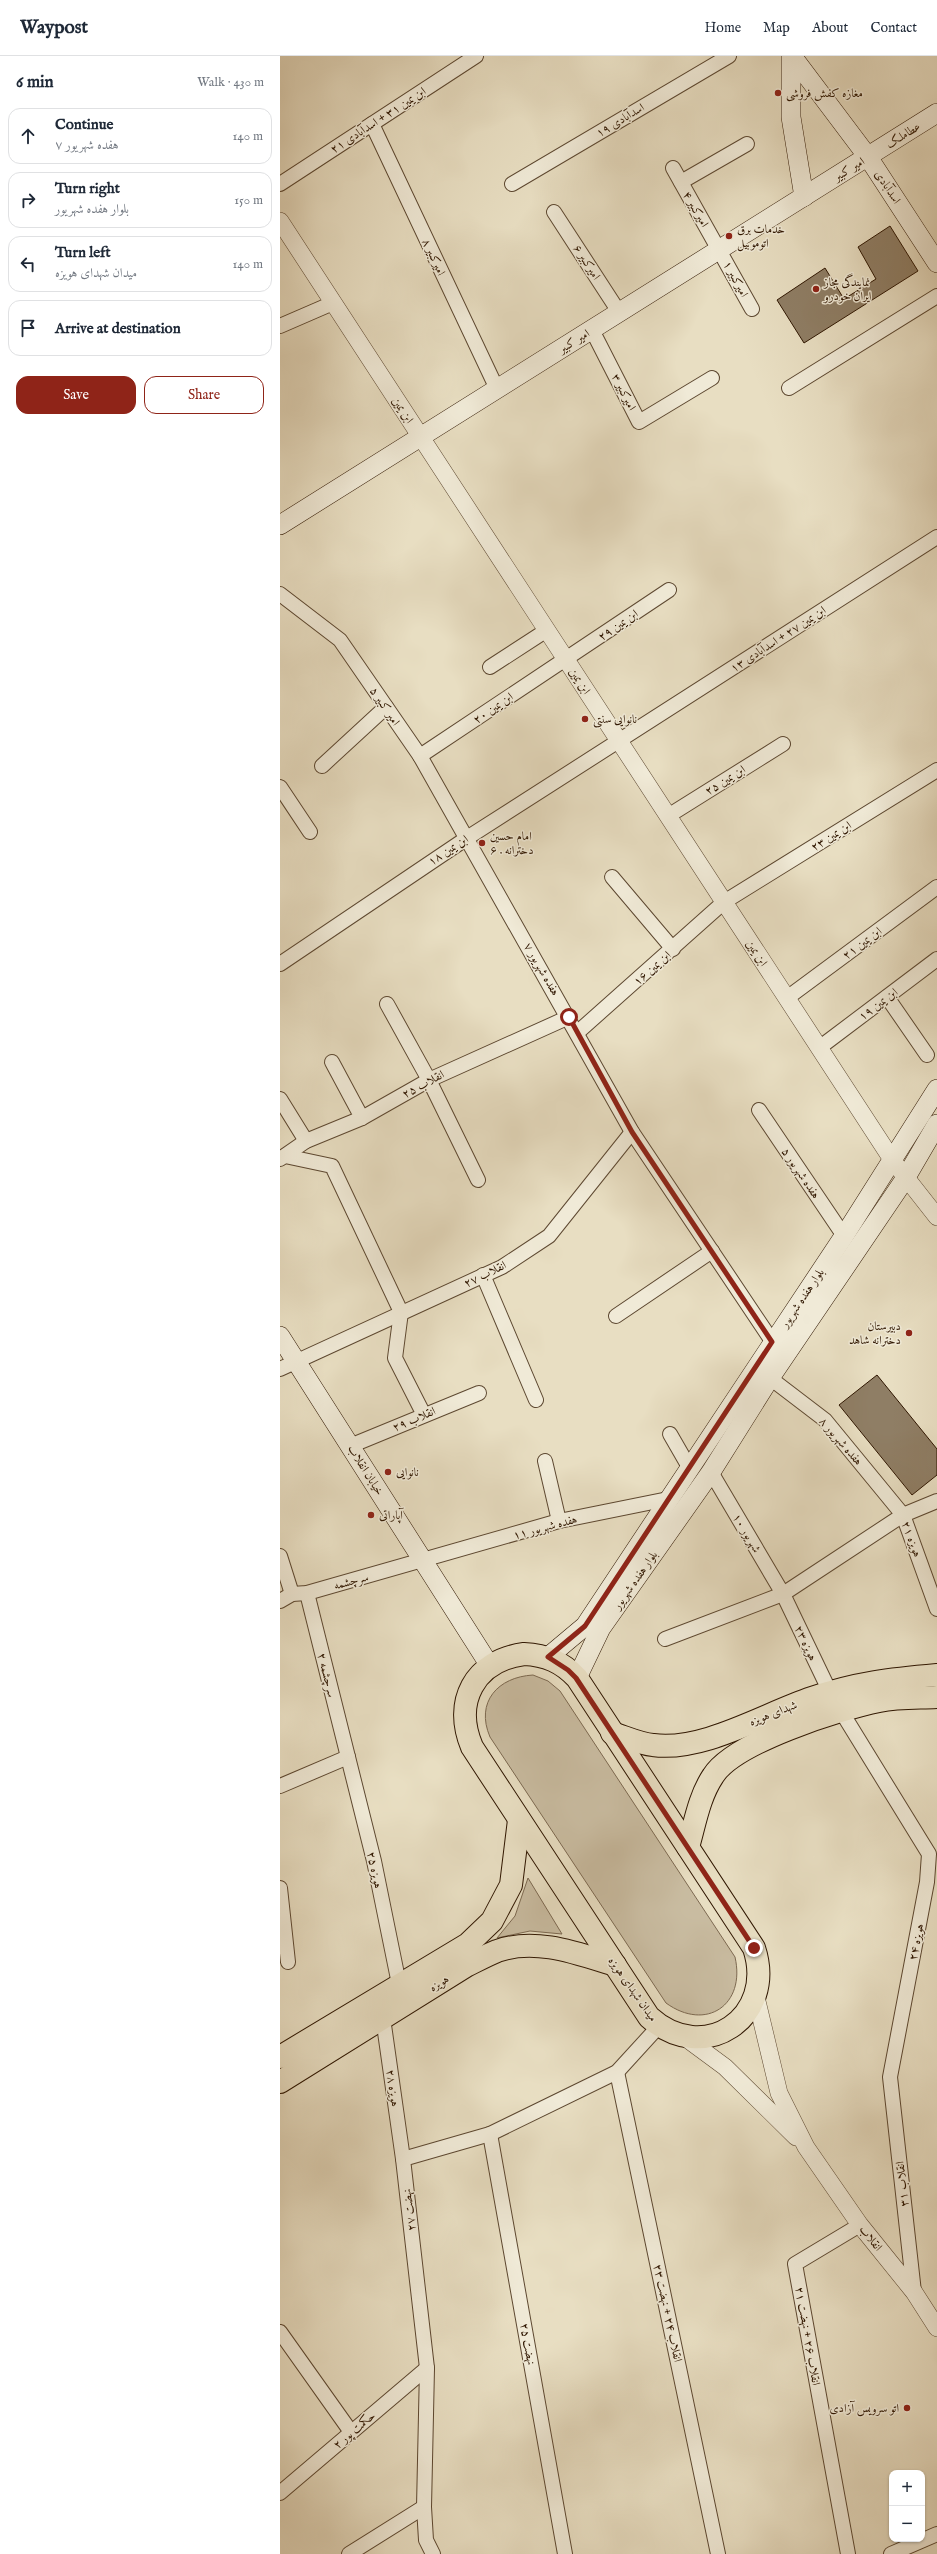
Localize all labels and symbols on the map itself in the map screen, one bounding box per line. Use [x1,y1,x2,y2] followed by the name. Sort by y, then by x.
[327,83,429,157] street label: ابن یمین ۳۱ + اسدآبادی ۲۱
[786,86,863,102] place label: مغازه کفش فروشی
[773,88,783,98] marker: مغازه کفش فروشی
[593,99,648,141] street label: اسدآبادی ۱۹
[883,119,924,152] street label: عطاملک
[829,154,868,186] street label: امیر کبیر
[871,167,905,207] street label: اسدآبادی
[679,189,712,230] street label: امیرکبیر ۴
[737,222,785,252] place label: خدمات برق اتوموبیل
[724,231,734,241] marker: خدمات برق اتوموبیل
[418,236,449,278] street label: امیرکبیر ۸
[570,242,604,283] street label: امیرکبیر ۶
[720,258,752,300] street label: امیرکبیر ۱
[822,273,872,304] place label: نمایندگی مجاز ایران خودرو
[811,284,821,294] marker: نمایندگی مجاز ایران خودرو
[554,326,593,358] street label: امیر کبیر
[608,371,639,413] street label: امیرکبیر ۳
[389,394,417,427] street label: ابن یمین
[727,602,829,676] street label: ابن یمین ۲۷ + اسدآبادی ۱۳
[595,606,642,644] street label: ابن یمین ۲۹
[566,665,594,698] street label: ابن یمین
[366,684,403,729] street label: امیر کبیر ۵
[470,689,517,727] street label: ابن یمین ۲۰
[593,712,637,728] place label: نانوایی سنتی
[580,714,590,724] marker: نانوایی سنتی
[702,762,749,799] street label: ابن یمین ۲۵
[808,818,855,855] street label: ابن یمین ۲۳
[490,829,534,858] place label: امام حسین ۶ . دخترانه
[425,832,472,869] street label: ابن یمین ۱۸
[477,838,487,848] marker: امام حسین ۶ . دخترانه
[840,924,885,963] street label: ابن یمین ۲۱
[743,937,771,970] street label: ابن یمین
[520,940,563,998] street label: هفده شهریور ۷
[630,948,675,989] street label: ابن یمین ۱۶
[856,985,901,1024] street label: ابن یمین ۱۹
[560,1008,578,1026] route start
[400,1067,447,1102] street label: انقلاب ۲۵
[778,1145,823,1202] street label: هفده شهریور ۵
[461,1258,509,1291] street label: انقلاب ۲۷
[777,1266,828,1332] street label: بلوار هفده شهریور
[849,1319,901,1348] place label: دبیرستان دخترانه شاهد
[904,1328,914,1338] marker: دبیرستان دخترانه شاهد
[390,1404,438,1435] street label: انقلاب ۲۹
[816,1414,866,1468] street label: هفده شهریور ۸
[344,1442,387,1498] street label: خیابان انقلاب
[396,1465,419,1480] place label: نانوایی
[383,1467,393,1477] marker: نانوایی
[379,1507,404,1524] place label: آپاراتی
[366,1510,376,1520] marker: آپاراتی
[729,1511,764,1556] street label: شهریور ۱۰
[511,1512,579,1543] street label: هفده شهریور ۱۱
[898,1519,925,1559] street label: هویزه ۲۱
[609,1548,661,1613] street label: بلوار هفده شهریور
[332,1570,370,1593] street label: سرچشمه
[791,1623,820,1663] street label: هویزه ۲۳
[314,1651,339,1699] street label: سرچشمه ۲
[747,1697,799,1729] street label: شهدای هویزه
[363,1850,386,1890] street label: هویزه ۲۵
[906,1922,927,1962] street label: هویزه ۲۴
[745,1939,763,1957] route end
[605,1954,660,2025] street label: میدان شهدای هویزه
[427,1972,452,1995] street label: هویزه
[382,2069,403,2108] street label: هویزه ۲۸
[893,2160,912,2207] street label: انقلاب ۳۱
[399,2188,420,2232] street label: نهضت ۲۷
[856,2222,886,2255] street label: انقلاب
[650,2263,685,2364] street label: انقلاب ۲۴ + نهضت ۲۳
[791,2286,824,2387] street label: انقلاب ۲۶ + نهضت ۲۱
[516,2322,539,2366] street label: نهضت ۲۵
[829,2400,899,2417] place label: اتو سرويس آزادی
[902,2403,912,2413] marker: اتو سرويس آزادی
[330,2408,379,2453] street label: حکمت پور ۲

